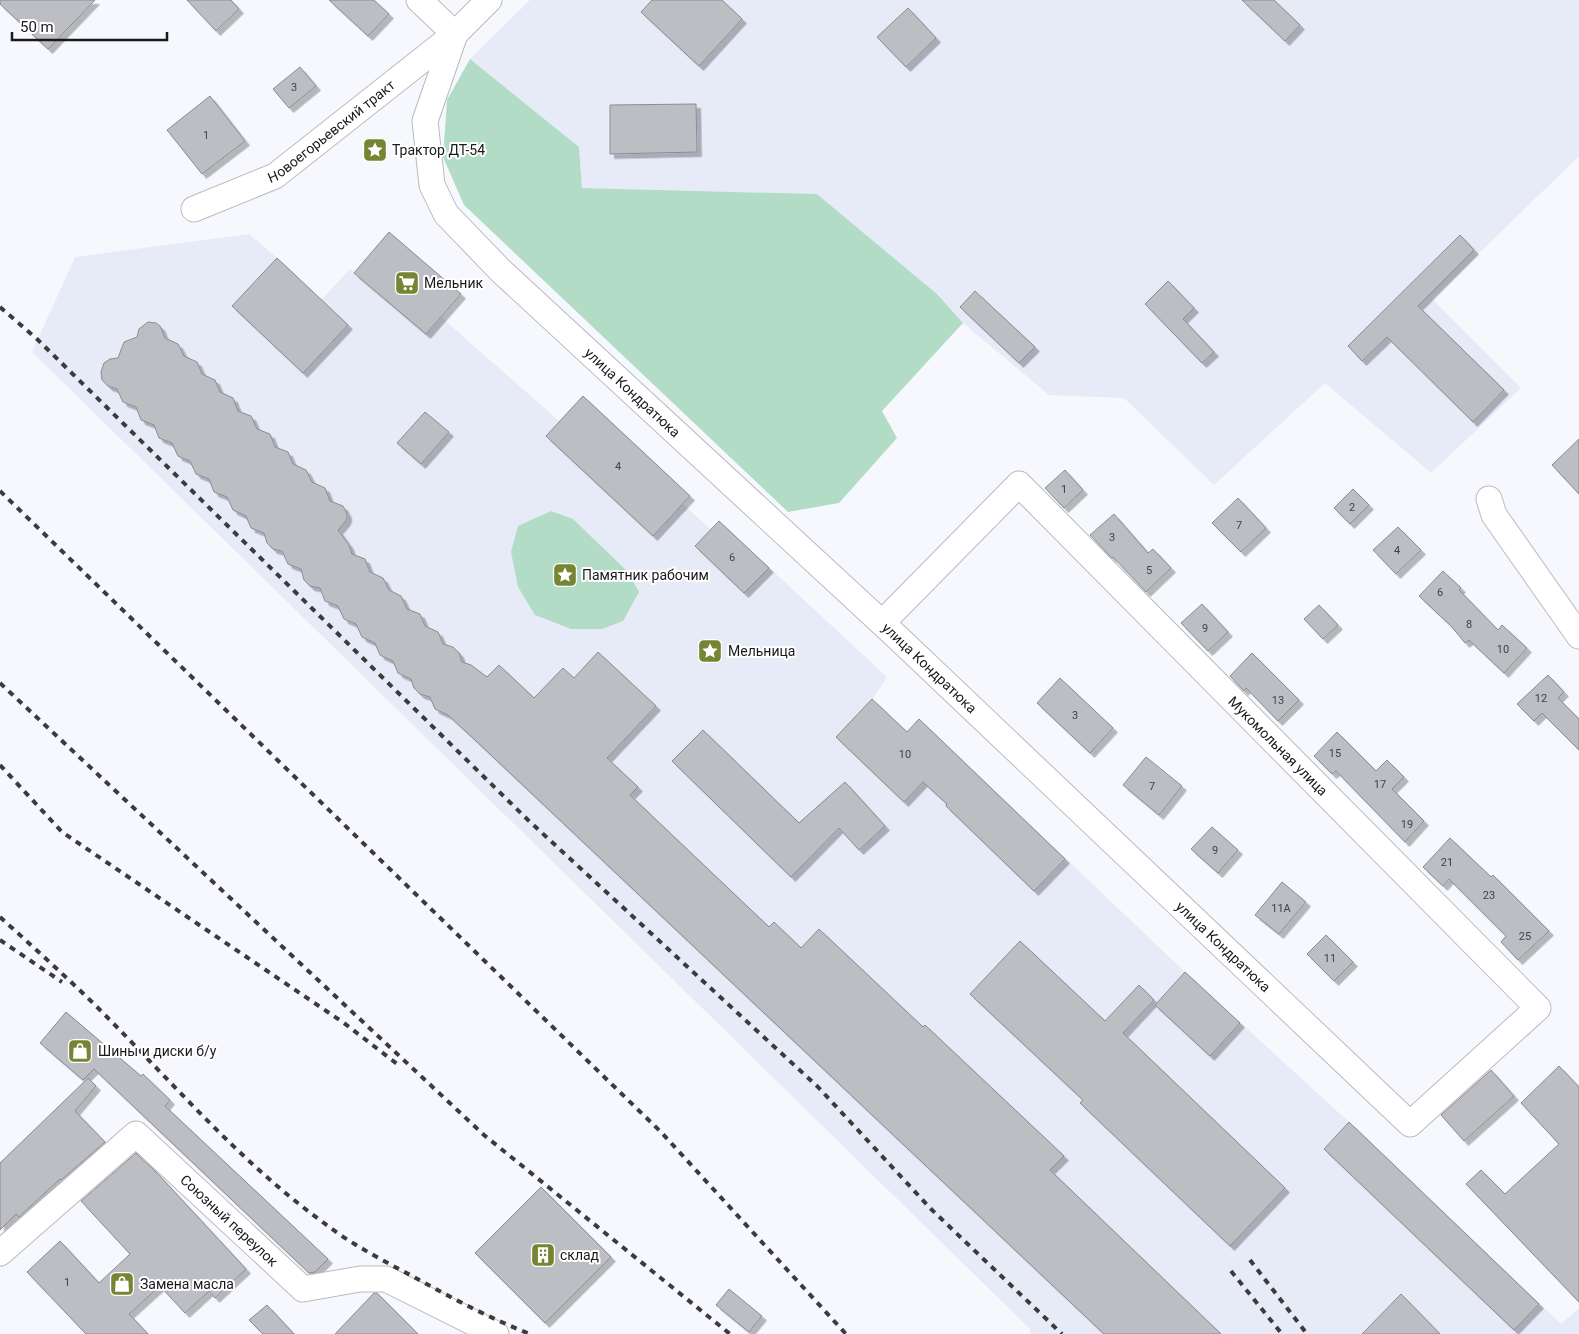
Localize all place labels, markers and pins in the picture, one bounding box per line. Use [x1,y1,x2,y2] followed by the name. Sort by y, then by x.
[362,137,388,163] place icon: Трактор ДТ-54
[392,142,485,158] place label: Трактор ДТ-54
[394,270,420,296] supermarket icon: Мельник
[424,275,483,291] place label: Мельник
[552,562,578,588] place icon: Памятник рабочим
[582,567,709,583] place label: Памятник рабочим
[697,638,723,664] place icon: Мельница
[728,643,795,659] place label: Мельница
[67,1038,93,1064] shop icon: Шины и диски б/у
[98,1043,217,1059] place label: Шины и диски б/у
[530,1242,556,1268] building icon: склад
[560,1247,600,1263] place label: склад
[109,1271,135,1297] shop icon: Замена масла
[140,1276,234,1292] place label: Замена масла

